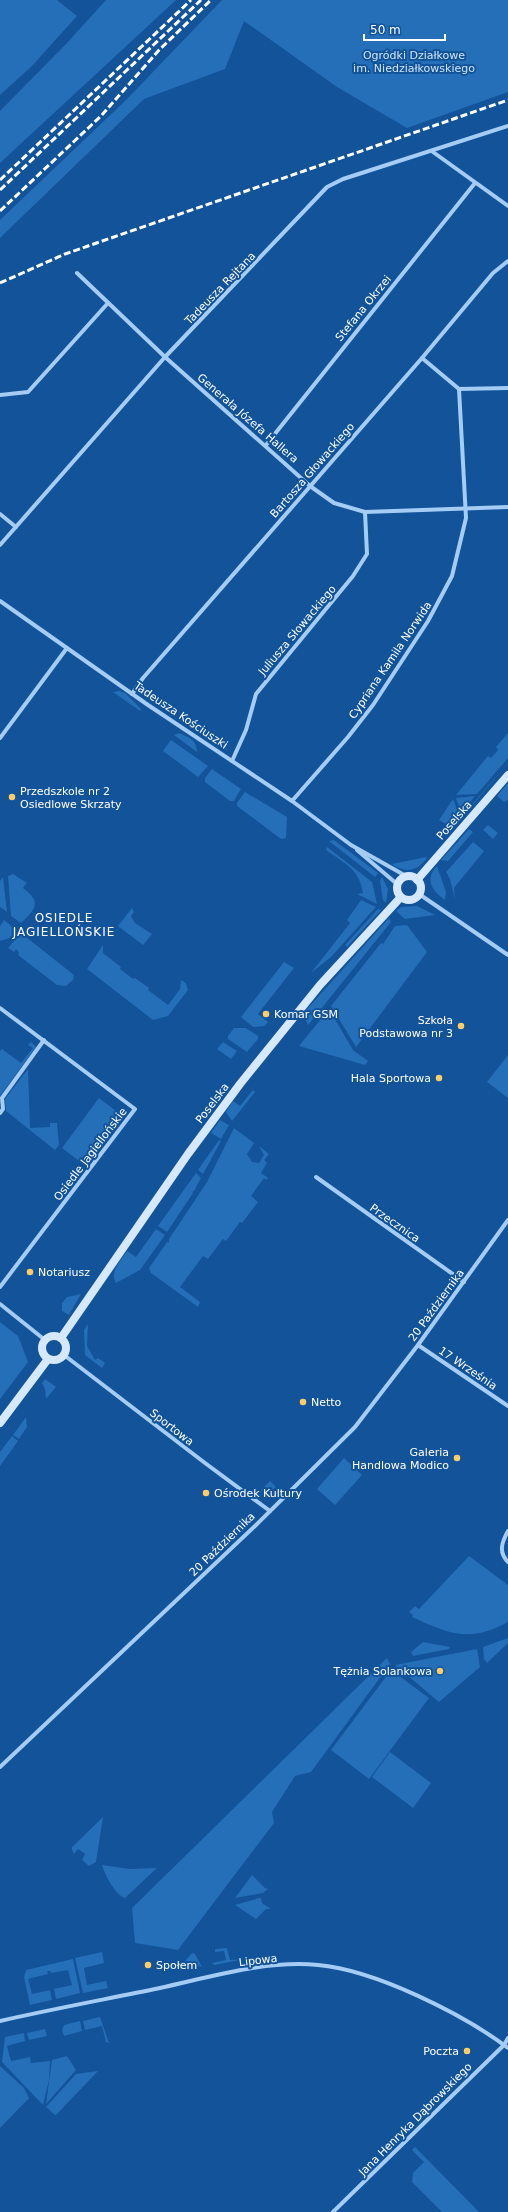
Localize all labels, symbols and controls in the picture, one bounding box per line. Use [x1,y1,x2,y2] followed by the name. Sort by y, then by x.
[364,16,445,42] scale bar
[370,23,401,37] text: 50 m
[353,49,475,75] park label: Ogródki Działkowe im. Niedziałkowskiego
[182,249,258,328] street label: Tadeusza Rejtana
[333,273,394,344] street label: Stefana Okrzei
[195,371,301,466] street label: Generała Józefa Hallera
[268,420,357,521] street label: Bartosza Głowackiego
[255,582,339,679] street label: Juliusza Słowackiego
[346,599,435,721] street label: Cypriana Kamila Norwida
[131,679,230,752] street label: Tadeusza Kościuszki
[20,785,122,811] place label: Przedszkole nr 2 Osiedlowe Skrzaty
[7,792,17,802] marker: Przedszkole nr 2 Osiedlowe Skrzaty
[434,798,475,842] street label: Poselska
[12,911,115,939] district label: OSIEDLE JAGIELLOŃSKIE
[274,1008,338,1021] place label: Komar GSM
[261,1009,271,1019] marker: Komar GSM
[359,1014,453,1040] place label: Szkoła Podstawowa nr 3
[456,1021,466,1031] marker: Szkoła Podstawowa nr 3
[351,1072,431,1085] place label: Hala Sportowa
[434,1073,444,1083] marker: Hala Sportowa
[193,1081,232,1126] street label: Poselska
[51,1105,130,1203] street label: Osiedle Jagiellońskie
[367,1201,422,1245] street label: Przecznica
[38,1266,90,1279] place label: Notariusz
[25,1267,35,1277] marker: Notariusz
[406,1267,467,1344] street label: 20 Października
[436,1344,499,1393] street label: 17 Września
[311,1396,342,1409] place label: Netto
[298,1397,308,1407] marker: Netto
[147,1406,196,1449] street label: Sportowa
[352,1446,449,1472] place label: Galeria Handlowa Modico
[452,1453,462,1463] marker: Galeria Handlowa Modico
[214,1487,303,1500] place label: Ośrodek Kultury
[201,1488,211,1498] marker: Ośrodek Kultury
[187,1510,258,1579] street label: 20 Października
[333,1665,432,1678] place label: Tężnia Solankowa
[435,1666,445,1676] marker: Tężnia Solankowa
[238,1952,278,1969] street label: Lipowa
[156,1959,197,1972] place label: Społem
[143,1960,153,1970] marker: Społem
[423,2045,459,2058] place label: Poczta
[462,2046,472,2056] marker: Poczta
[355,2060,475,2179] street label: Jana Henryka Dąbrowskiego

